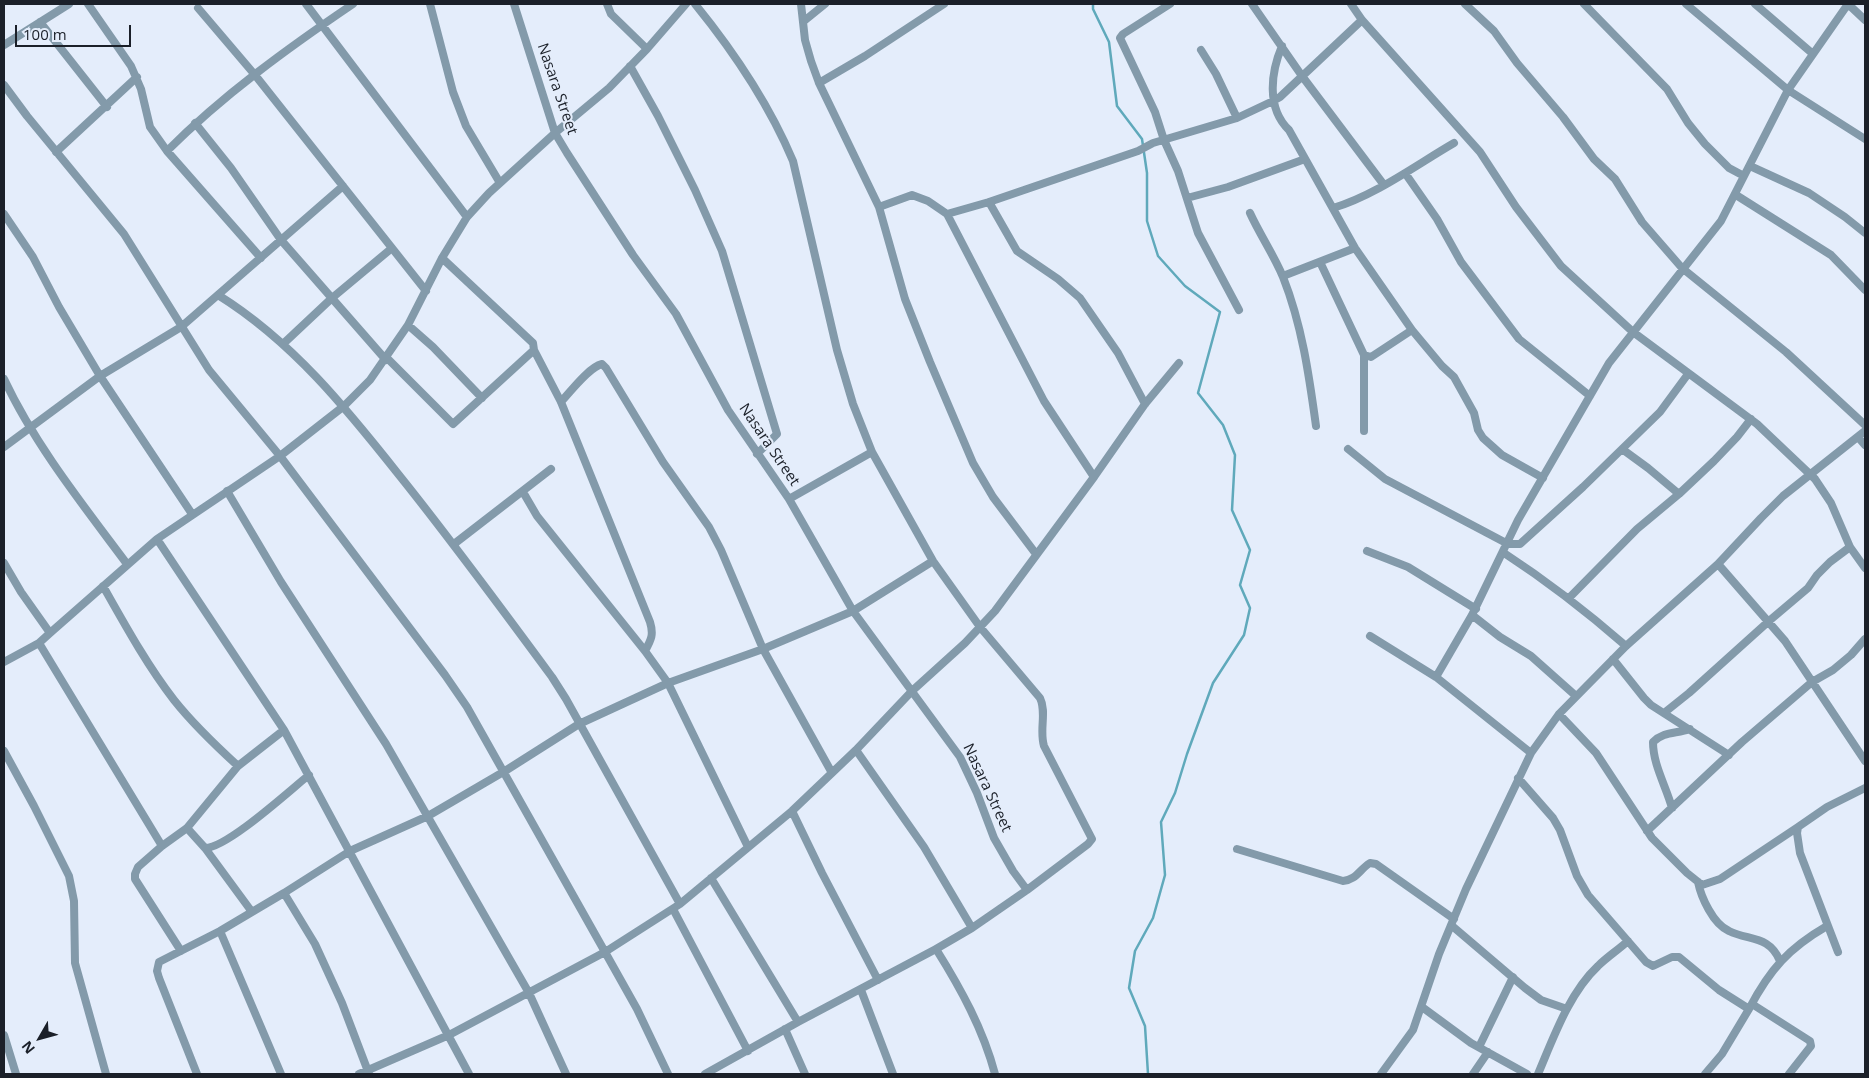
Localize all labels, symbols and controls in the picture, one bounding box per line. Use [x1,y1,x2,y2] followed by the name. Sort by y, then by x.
[18,15,134,47] scale bar
[23,24,67,44] text: 100 m
[533,41,581,137] street label: Nasara Street
[735,400,803,490] street label: Nasara Street
[959,741,1015,835] street label: Nasara Street
[15,1013,65,1063] north arrow
[17,1037,39,1058] text: N

